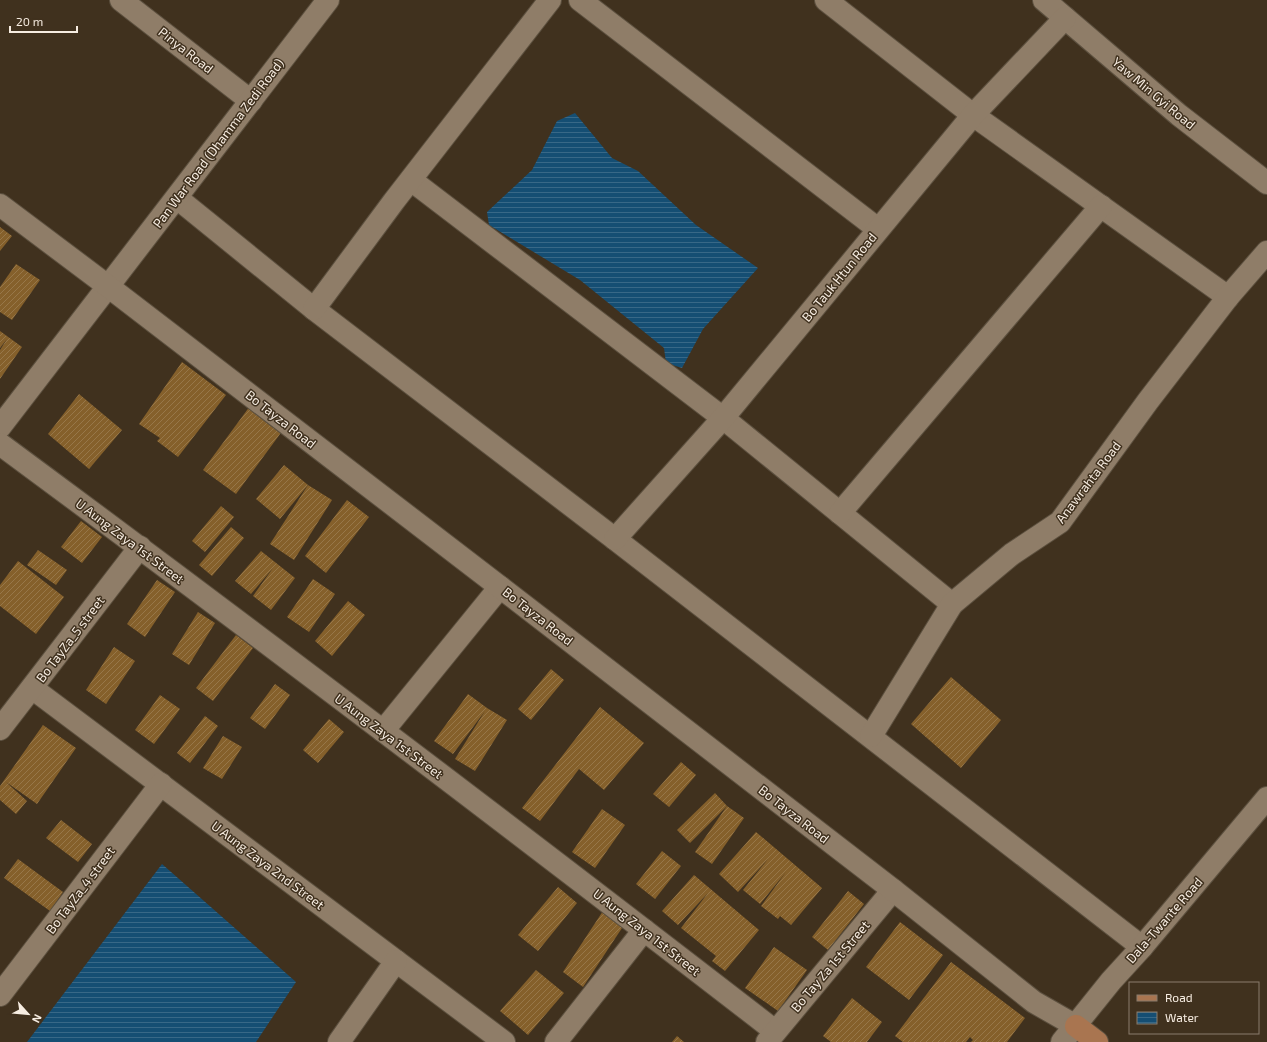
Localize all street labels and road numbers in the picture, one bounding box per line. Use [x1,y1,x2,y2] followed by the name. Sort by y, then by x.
[155,24,217,76] street label: Pinya Road
[1109,54,1199,132] street label: Yaw Min Gyi Road
[149,55,287,231] street label: Pan War Road (Dhamma Zedi Road)
[798,229,880,325] street label: Bo Tauk Htun Road
[243,387,319,451] street label: Bo Tayza Road
[1052,438,1124,526] street label: Anawrahta Road
[73,495,187,587] street label: U Aung Zaya 1st Street
[500,584,576,648] street label: Bo Tayza Road
[32,593,108,685] street label: Bo TayZa_5 street
[332,690,446,782] street label: U Aung Zaya 1st Street
[756,782,832,846] street label: Bo Tayza Road
[208,817,328,913] street label: U Aung Zaya 2nd Street
[42,843,118,937] street label: Bo TayZa_4 street
[1122,874,1206,966] street label: Dala-Twante Road
[590,885,704,979] street label: U Aung Zaya 1st Street
[787,917,873,1015] street label: Bo Tay Za 1st Street

